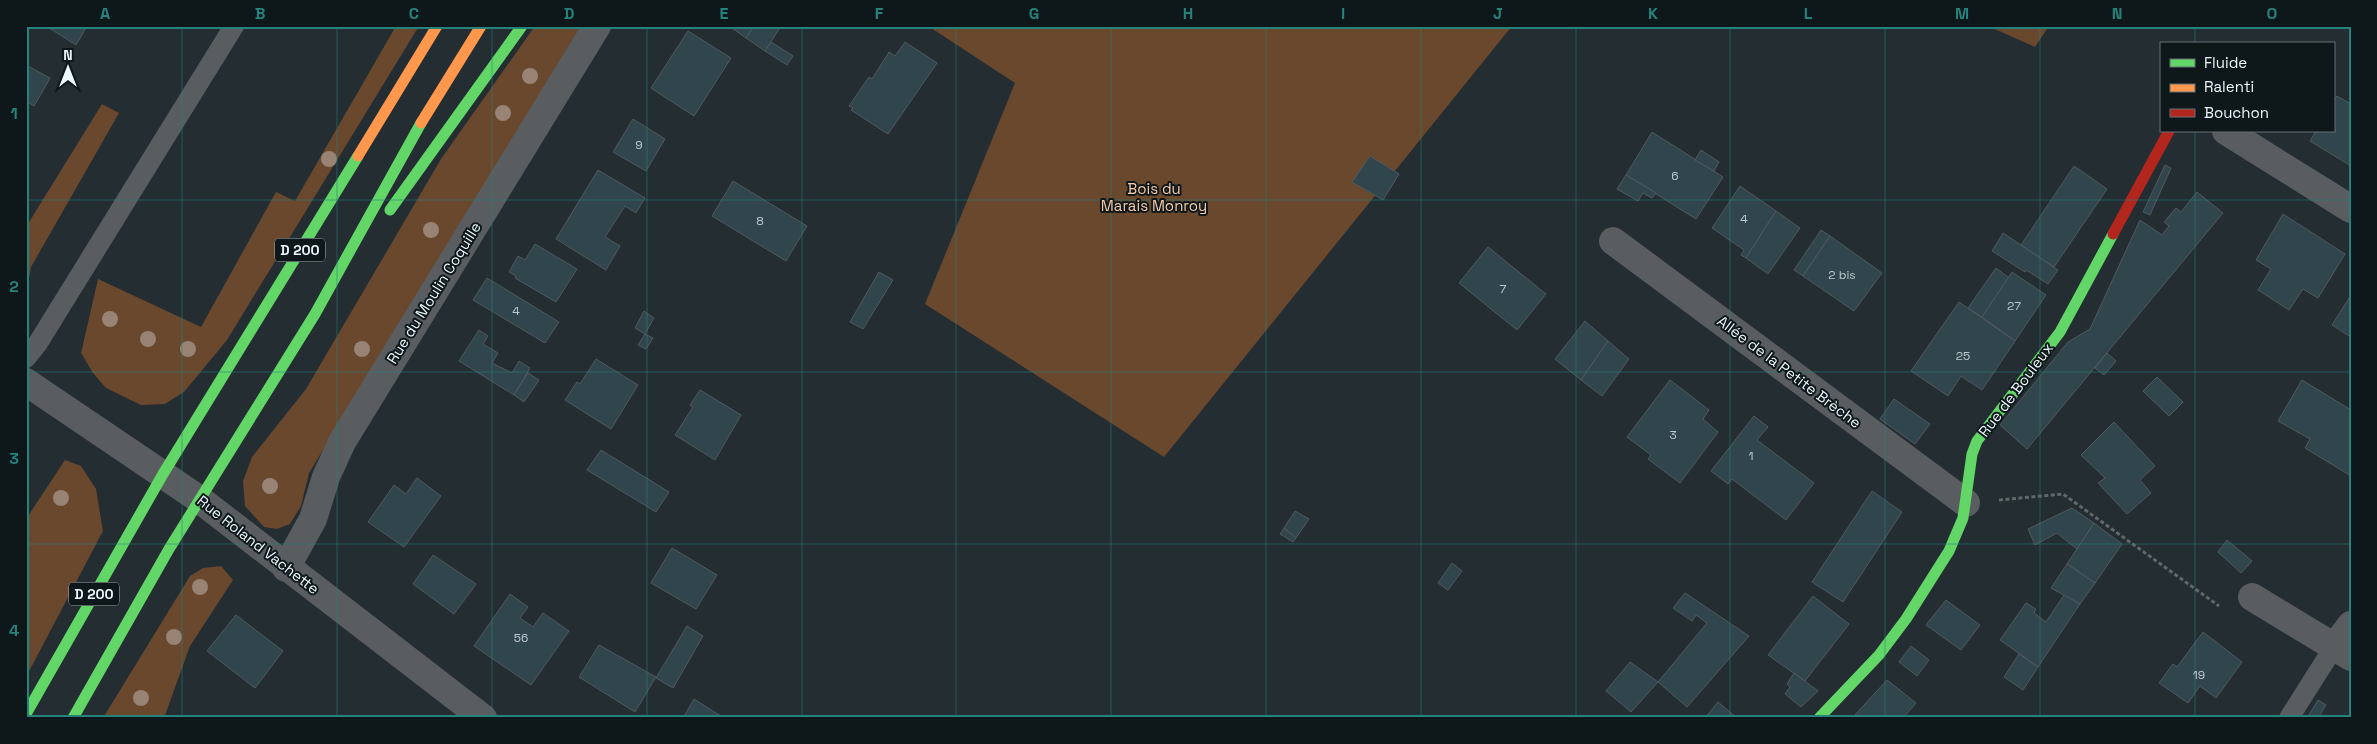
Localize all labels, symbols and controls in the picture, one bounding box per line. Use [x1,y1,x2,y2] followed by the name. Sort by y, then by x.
[100,3,110,24] text: A
[255,3,265,24] text: B
[409,3,419,24] text: C
[564,3,574,24] text: D
[720,3,729,24] text: E
[875,3,884,24] text: F
[1029,3,1039,24] text: G
[1183,3,1193,24] text: H
[1341,3,1345,24] text: I
[1493,3,1503,24] text: J
[1648,3,1658,24] text: K
[1804,3,1813,24] text: L
[1955,3,1969,24] text: M
[2112,3,2122,24] text: N
[2267,3,2278,24] text: O
[42,42,92,92] north arrow
[2160,42,2334,132] legend
[63,46,73,64] text: N
[2204,53,2247,72] text: Fluide
[2204,77,2254,96] text: Ralenti
[10,103,18,124] text: 1
[2204,103,2269,122] text: Bouchon
[635,137,643,153] house number: 9
[1671,168,1679,184] house number: 6
[1101,179,1207,215] park label: Bois du Marais Monroy
[1740,211,1748,227] house number: 4
[756,213,764,229] house number: 8
[382,218,485,367] street label: Rue du Moulin Coquille
[275,238,325,262] road number: D 200
[1828,267,1856,283] house number: 2 bis
[9,276,19,297] text: 2
[1500,281,1507,297] house number: 7
[2007,298,2021,314] house number: 27
[512,303,520,319] house number: 4
[1714,311,1865,432] street label: Allée de la Petite Brèche
[1974,339,2057,440] street label: Rue de Bouleux
[1956,348,1970,364] house number: 25
[1669,427,1677,443] house number: 3
[9,448,19,469] text: 3
[1748,448,1754,464] house number: 1
[193,491,323,598] street label: Rue Roland Vachette
[69,582,119,606] road number: D 200
[9,620,19,641] text: 4
[514,630,528,646] house number: 56
[2193,667,2205,683] house number: 19

